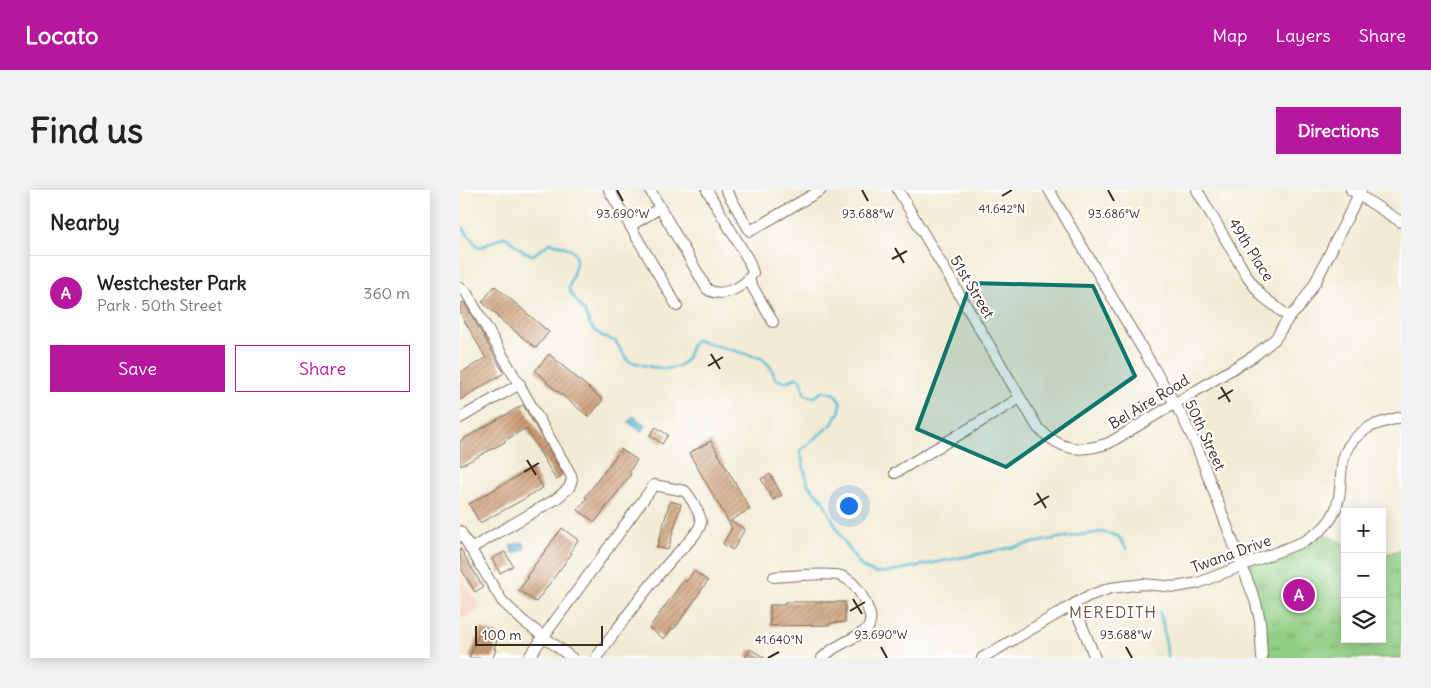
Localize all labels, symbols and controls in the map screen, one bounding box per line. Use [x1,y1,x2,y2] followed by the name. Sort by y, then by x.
[25,20,99,50] text: Locato
[1212,24,1247,47] text: Map
[1275,24,1331,47] text: Layers
[1359,24,1406,47] text: Share
[1276,107,1401,154] button: Directions
[30,108,143,152] text: Find us
[979,201,1025,216] text: 41.642°N
[597,206,650,221] text: 93.690°W
[842,206,894,221] text: 93.688°W
[1088,206,1140,221] text: 93.686°W
[50,209,120,236] text: Nearby
[1225,215,1278,285] street label: 49th Place
[946,252,999,322] street label: 51st Street
[97,271,246,295] text: Westchester Park
[61,283,71,303] text: A
[363,283,410,303] text: 360 m
[97,295,222,315] text: Park · 50th Street
[50,345,225,392] button: Save
[235,345,410,392] button: Share
[1105,370,1192,433] street label: Bel Aire Road
[1181,396,1230,473] street label: 50th Street
[836,493,862,519] your location
[1341,508,1386,643] map controls
[1341,508,1386,553] button: +
[1188,530,1273,577] street label: Twana Drive
[1341,553,1386,598] button: −
[1283,576,1315,614] pin: A
[1341,598,1386,643] button: layers
[1069,602,1157,622] district label: MEREDITH
[475,623,602,646] scale bar
[482,626,522,644] text: 100 m
[855,627,908,642] text: 93.690°W
[1100,627,1152,642] text: 93.688°W
[755,632,803,647] text: 41.640°N

